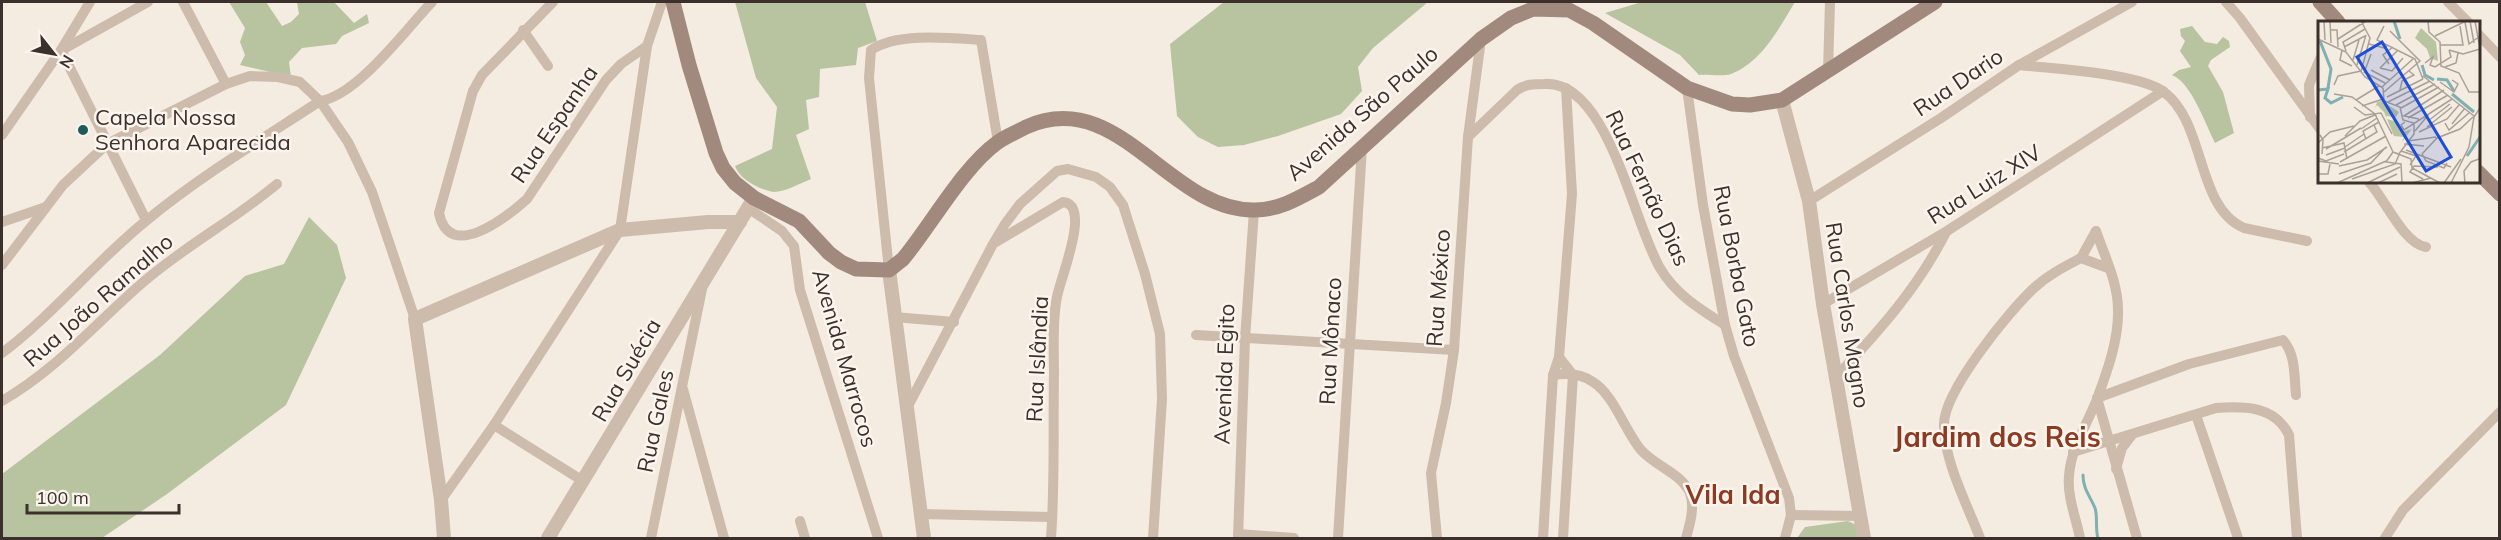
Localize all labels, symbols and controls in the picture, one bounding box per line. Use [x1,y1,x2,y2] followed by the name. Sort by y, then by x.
[2318,21,2480,183] inset map
[24,24,84,84] north arrow
[1280,39,1444,187] street label: Avenida São Paulo
[1908,42,2008,122] street label: Rua Dario
[55,51,79,72] text: N
[504,60,604,188] street label: Rua Espanha
[95,103,291,156] place label: Capela Nossa Senhora Aparecida
[1600,106,1696,270] street label: Rua Fernão Dias
[76,123,90,137] marker: Capela Nossa Senhora Aparecida
[1922,138,2047,230] street label: Rua Luiz XIV
[1708,183,1766,349] street label: Rua Borba Gato
[1819,220,1877,410] street label: Rua Carlos Magno
[17,227,179,373] street label: Rua João Ramalho
[1420,228,1456,348] street label: Rua México
[806,266,884,450] street label: Avenida Marrocos
[1313,277,1347,405] street label: Rua Mônaco
[1020,295,1054,423] street label: Rua Islândia
[1208,303,1240,445] street label: Avenida Egito
[585,313,667,427] street label: Rua Suécia
[630,367,680,475] street label: Rua Gales
[1893,419,2101,454] district label: Jardim dos Reis
[27,477,178,515] scale bar
[1684,478,1781,511] district label: Vila Ida
[36,486,89,509] text: 100 m

